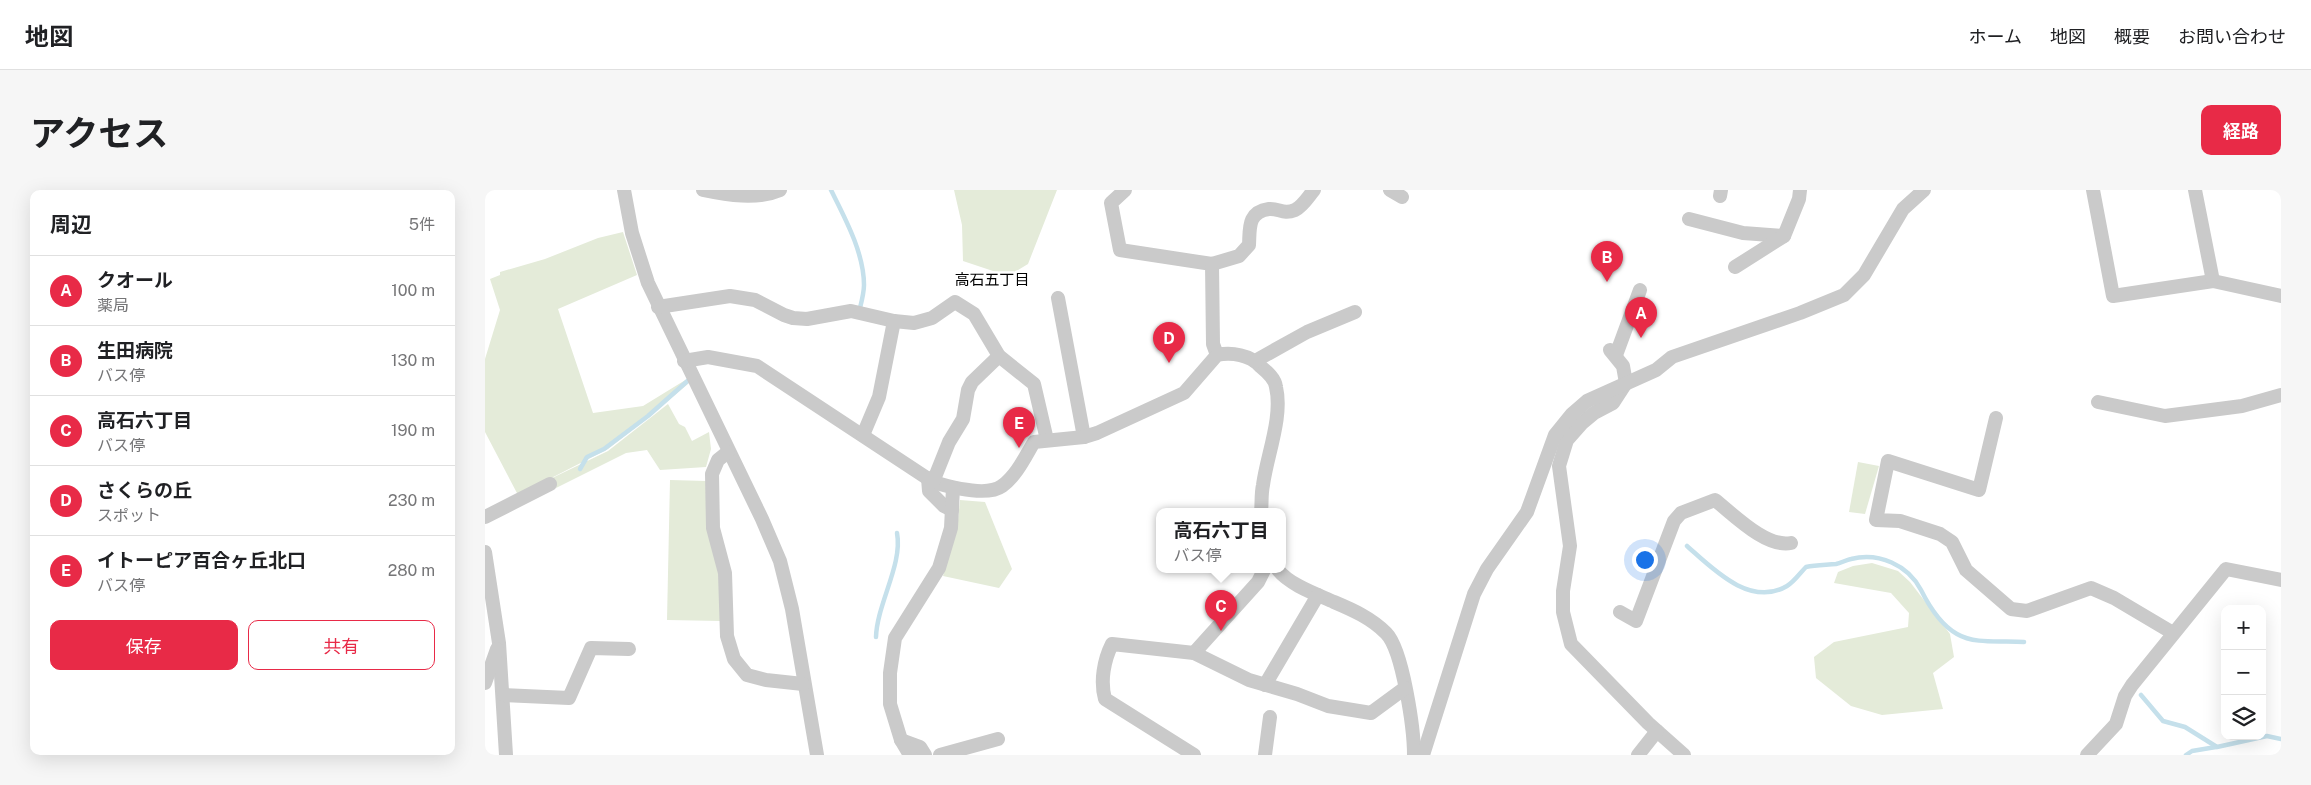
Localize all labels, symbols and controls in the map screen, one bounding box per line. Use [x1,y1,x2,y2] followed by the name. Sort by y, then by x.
[25,22,73,50] text: 地図
[1969,26,2022,47] text: ホーム
[2050,26,2086,47] text: 地図
[2114,26,2150,47] text: 概要
[2178,26,2286,47] text: お問い合わせ
[2201,105,2281,155] button: 経路
[30,113,168,154] text: アクセス
[50,212,92,237] text: 周辺
[409,215,435,234] text: 5件
[1591,241,1623,282] pin: B
[97,269,173,291] text: クオール
[954,271,1030,288] district label: 高石五丁目
[60,281,72,300] text: A
[391,281,435,300] text: 100 m
[97,296,129,315] text: 薬局
[1625,297,1657,338] pin: A
[1153,322,1185,363] pin: D
[97,339,173,361] text: 生田病院
[61,351,71,370] text: B
[391,351,435,370] text: 130 m
[97,366,145,385] text: バス停
[1003,407,1035,448] pin: E
[97,409,192,431] text: 高石六丁目
[60,421,72,440] text: C
[391,421,435,440] text: 190 m
[97,436,145,455] text: バス停
[97,479,192,501] text: さくらの丘
[60,491,72,510] text: D
[388,491,435,510] text: 230 m
[97,506,161,525] text: スポット
[1156,508,1286,573] popup
[1173,519,1269,541] text: 高石六丁目
[1173,546,1222,565] text: バス停
[1632,547,1658,573] your location
[97,549,306,571] text: イトーピア百合ヶ丘北口
[61,561,71,580] text: E
[388,561,435,580] text: 280 m
[97,576,145,595] text: バス停
[1205,590,1237,631] pin: C
[2221,605,2266,740] map controls
[2221,605,2266,650] button: +
[50,620,238,670] button: 保存
[248,620,435,670] button: 共有
[2221,650,2266,695] button: −
[2221,695,2266,740] button: layers

